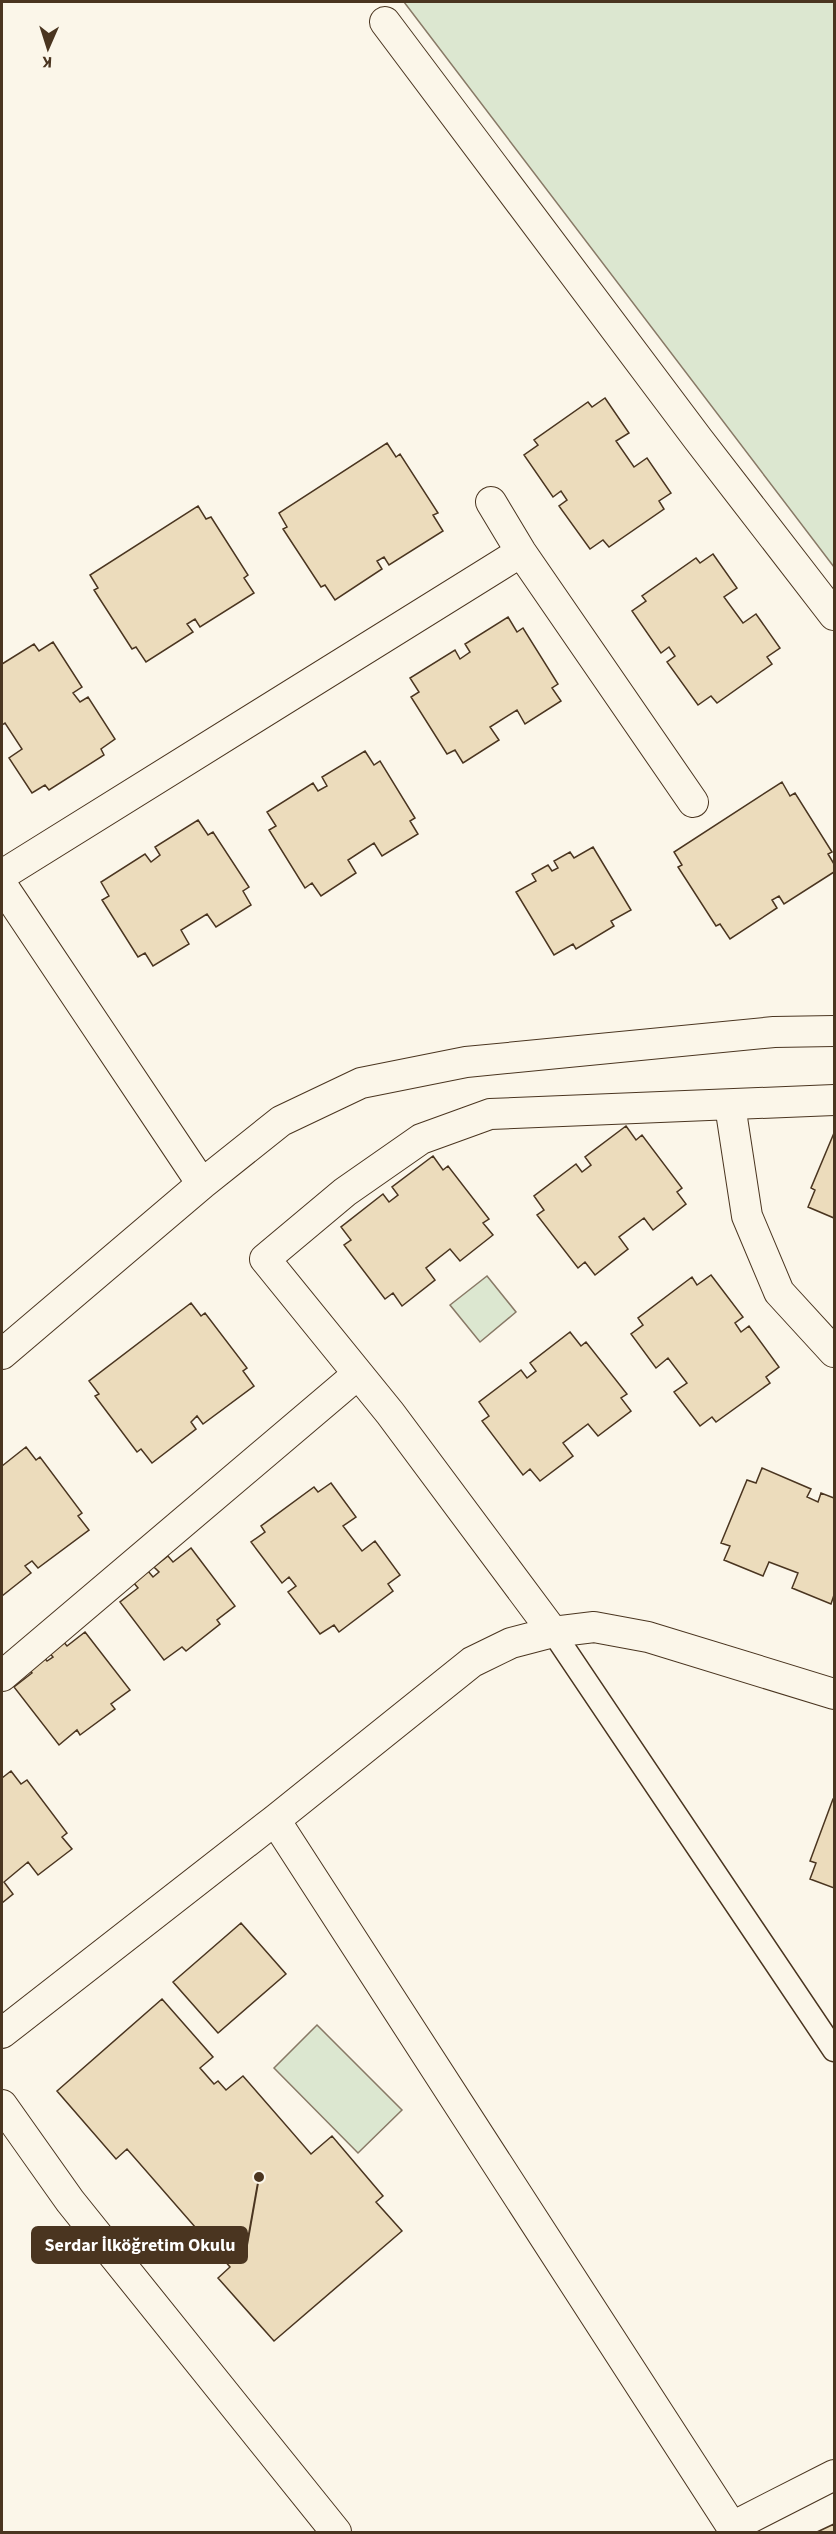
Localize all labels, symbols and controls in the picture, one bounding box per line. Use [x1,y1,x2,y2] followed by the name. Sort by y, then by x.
[18,18,78,78] north arrow
[42,51,53,73] text: K
[32,2227,247,2263] callout: Serdar İlköğretim Okulu
[45,2233,235,2258] text: Serdar İlköğretim Okulu

